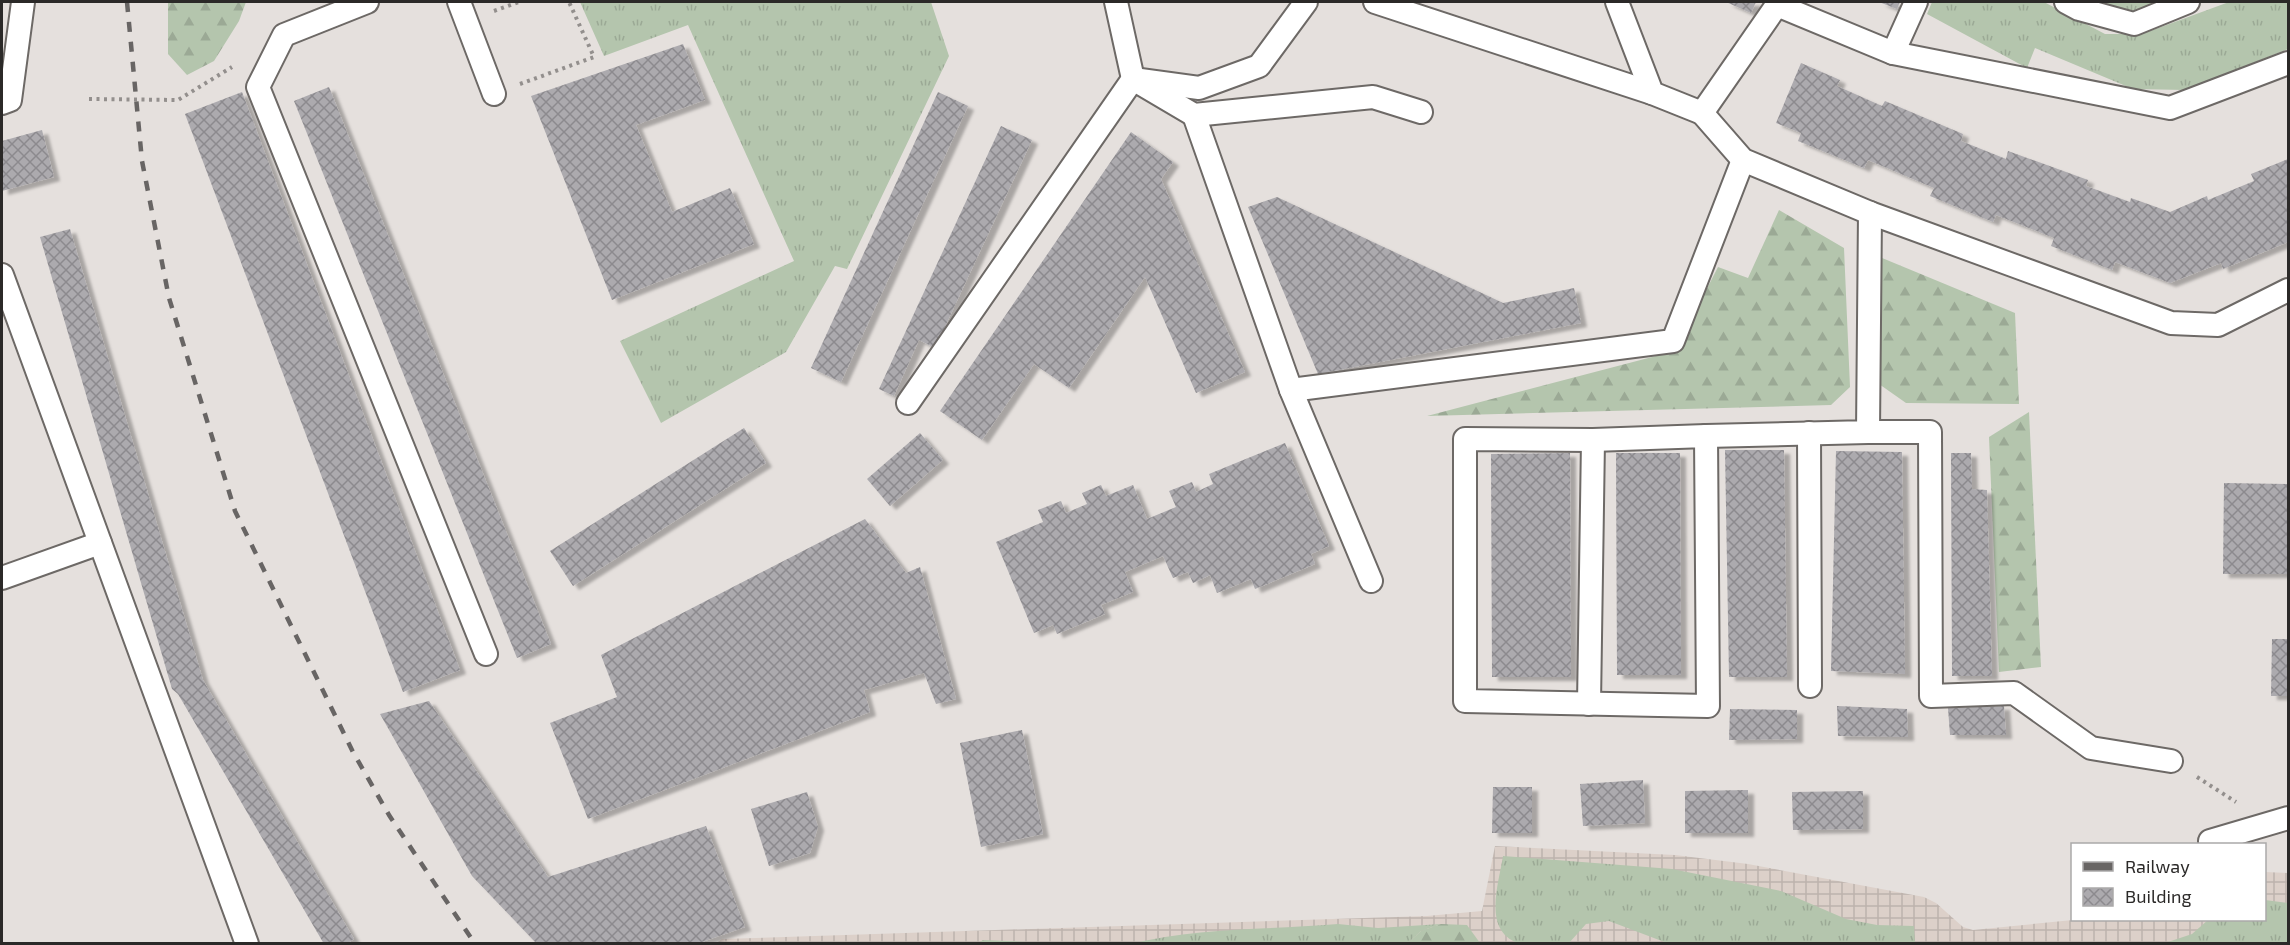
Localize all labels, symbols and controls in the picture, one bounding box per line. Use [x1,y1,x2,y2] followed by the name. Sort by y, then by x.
[2071,843,2266,921] legend
[2125,855,2190,877] text: Railway
[2125,885,2192,907] text: Building

